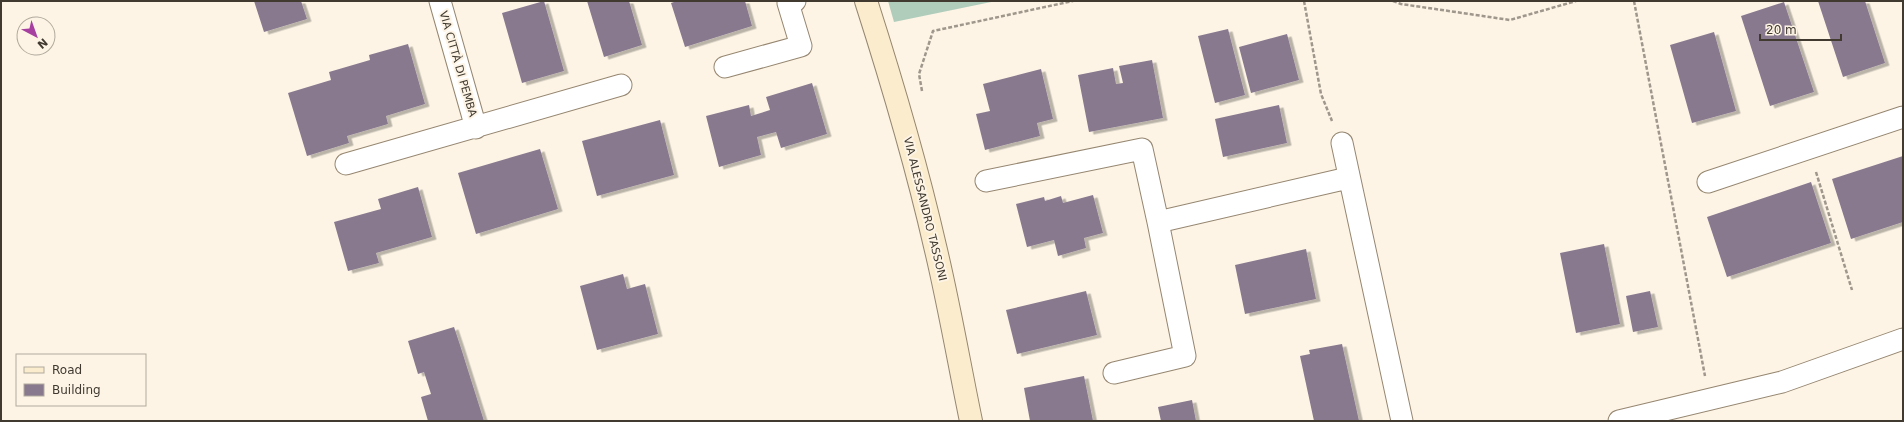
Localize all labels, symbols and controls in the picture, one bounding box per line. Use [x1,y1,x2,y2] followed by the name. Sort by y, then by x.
[437,10,479,119] street label: VIA CITTÀ DI PEMBA
[16,16,56,56] north arrow
[1760,16,1841,42] scale bar
[1766,23,1797,37] text: 20 m
[34,35,50,51] text: N
[901,136,949,282] street label: VIA ALESSANDRO TASSONI
[16,354,146,406] legend
[52,363,82,377] text: Road
[52,383,101,397] text: Building

